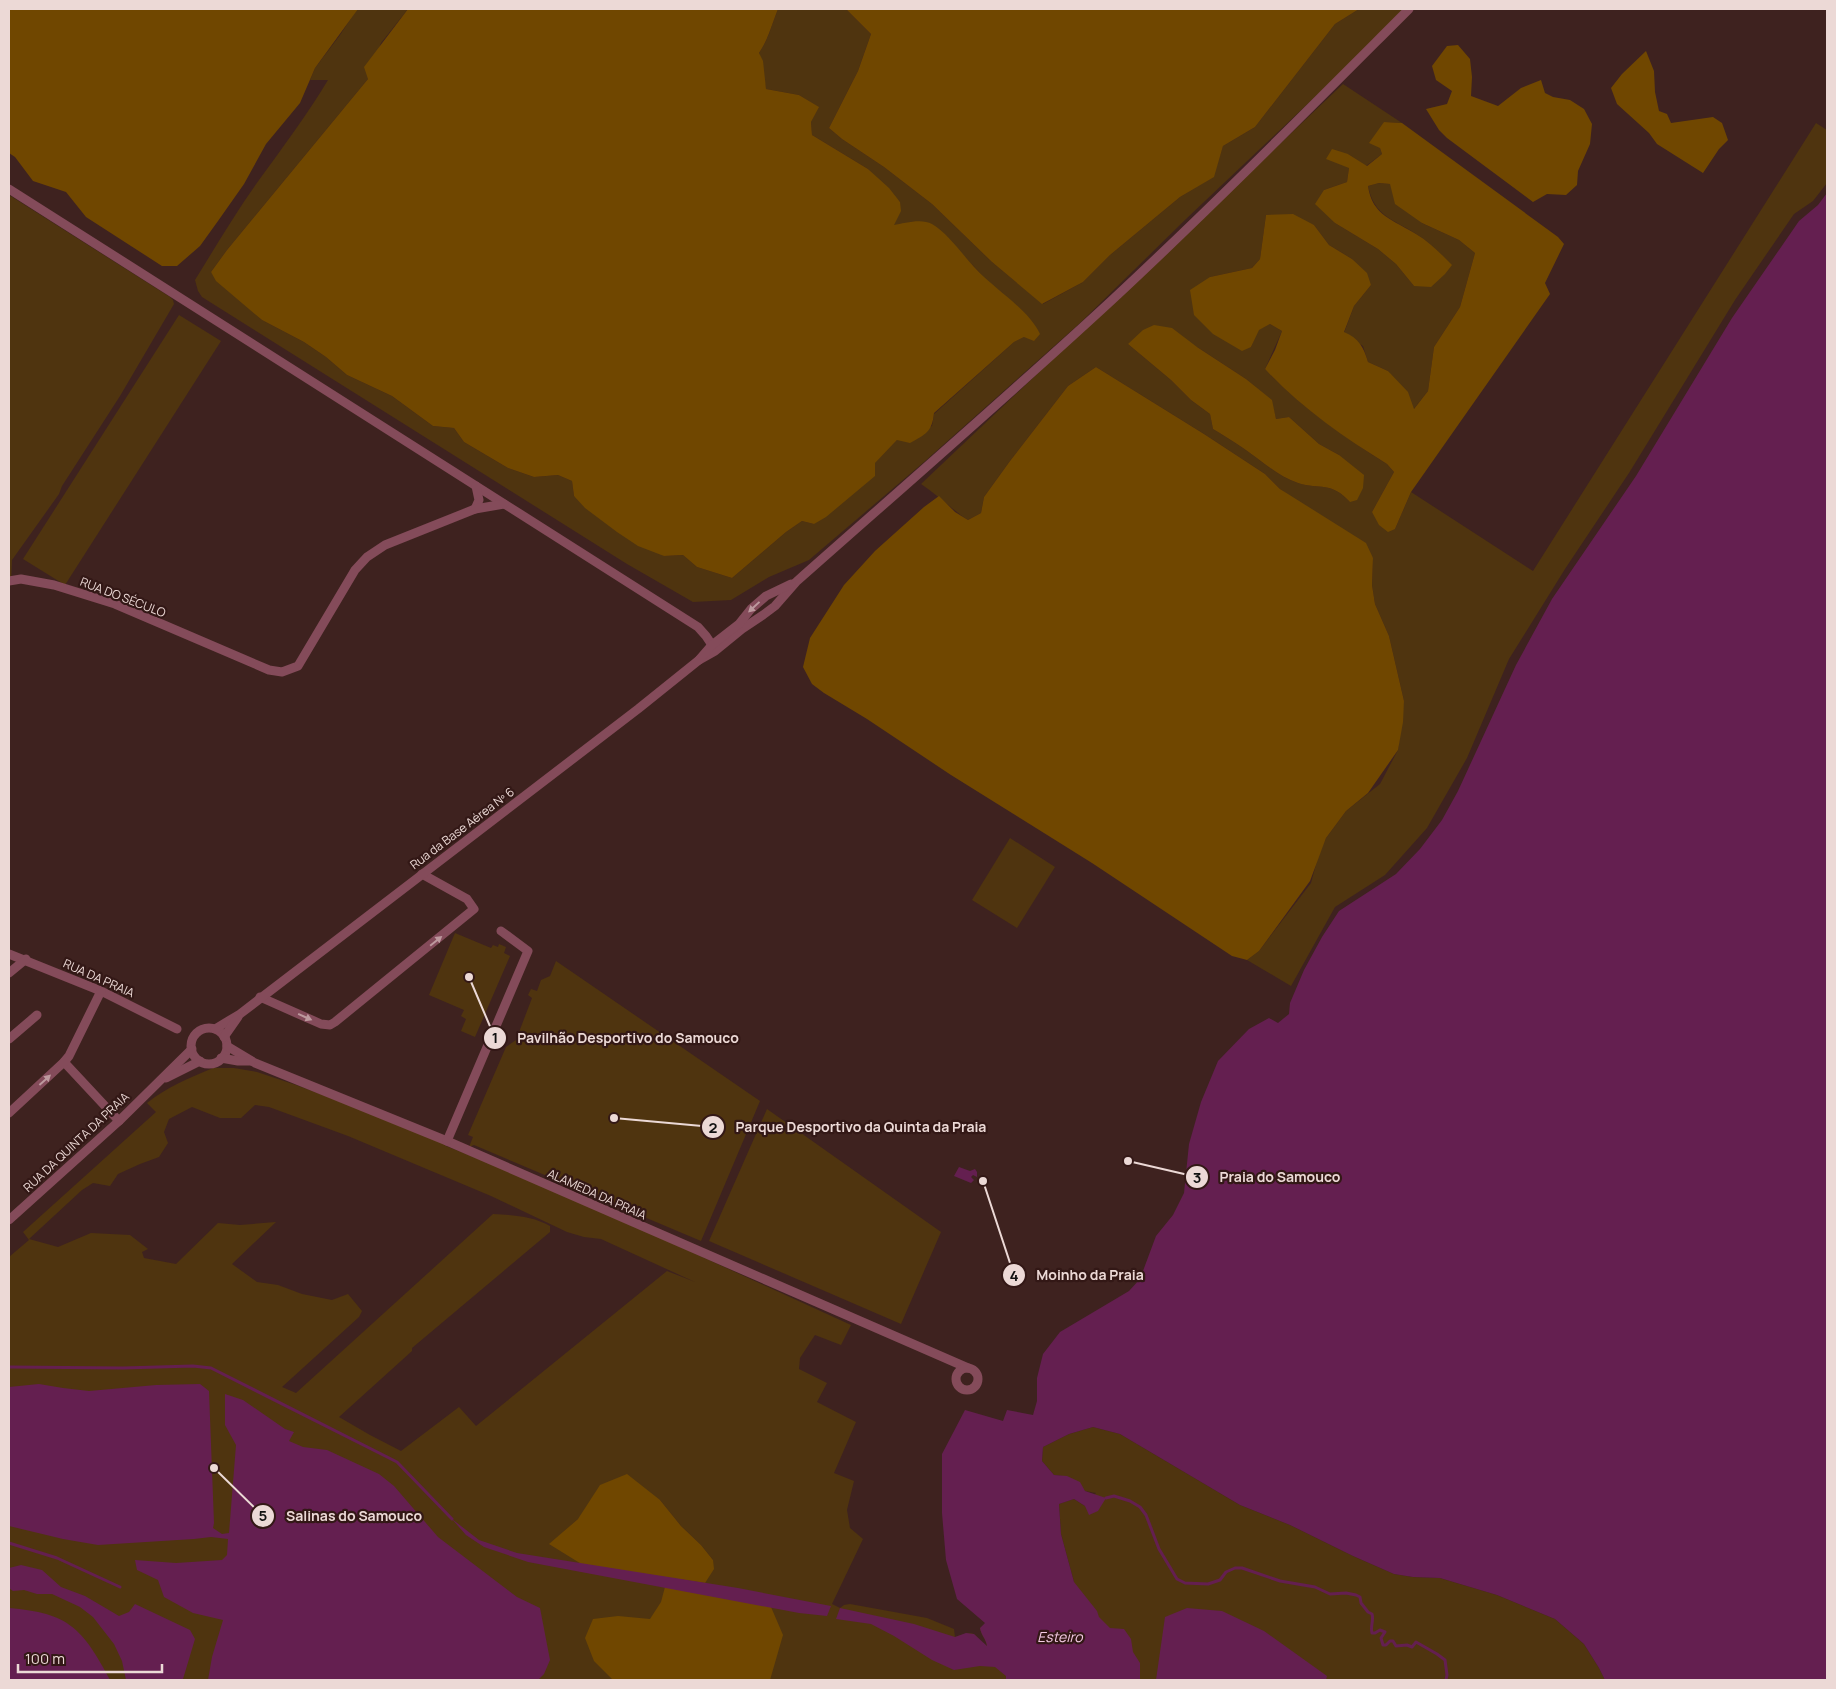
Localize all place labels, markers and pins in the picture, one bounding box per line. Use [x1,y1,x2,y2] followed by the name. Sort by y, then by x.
[482,1023,749,1052] callout: Pavilhão Desportivo do Samouco
[701,1113,997,1142] callout: Parque Desportivo da Quinta da Praia
[1184,1163,1350,1192] callout: Praia do Samouco
[1001,1261,1154,1290] callout: Moinho da Praia
[251,1502,432,1531] callout: Salinas do Samouco

